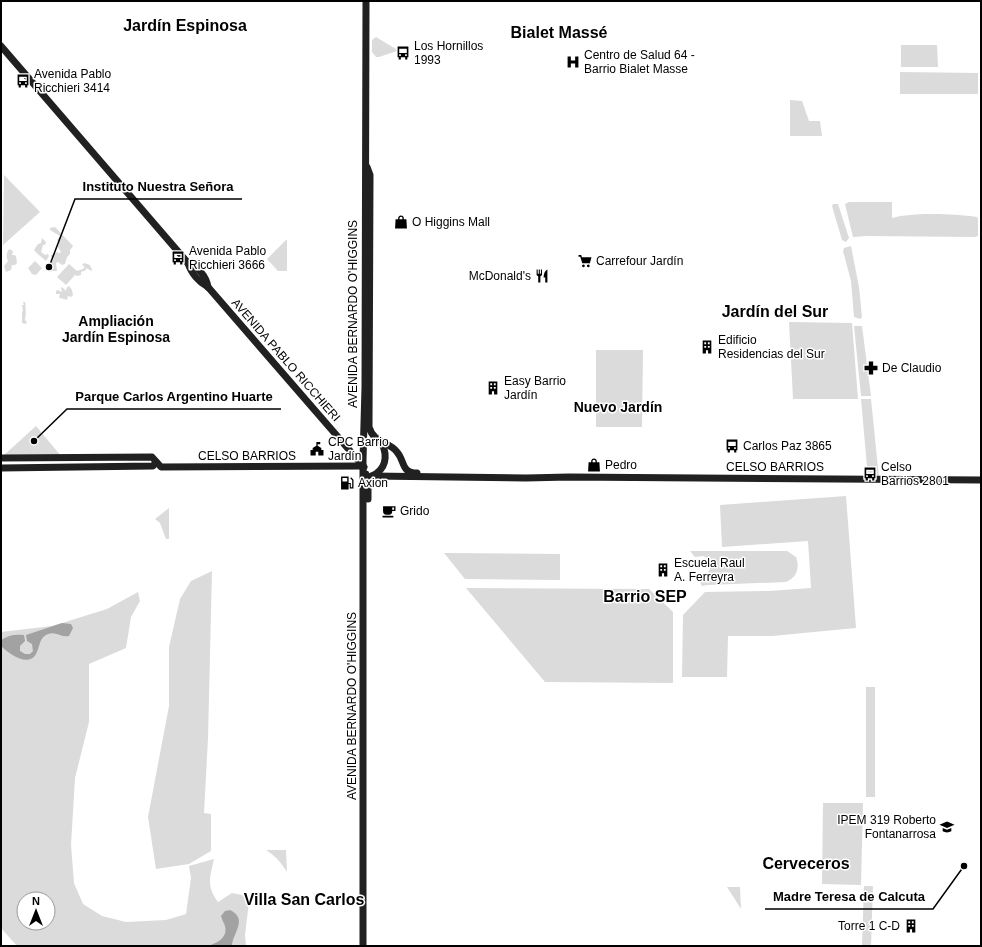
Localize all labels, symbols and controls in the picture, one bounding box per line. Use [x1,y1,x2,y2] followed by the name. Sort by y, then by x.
[123,17,247,34] district label: Jardín Espinosa
[511,24,608,41] district label: Bialet Massé
[414,39,483,67] place label: Los Hornillos 1993
[395,45,411,61] bus stop icon: Los Hornillos 1993
[584,48,695,76] place label: Centro de Salud 64 - Barrio Bialet Masse
[565,54,581,70] hospital icon: Centro de Salud 64 - Barrio Bialet Masse
[34,67,112,95] place label: Avenida Pablo Ricchieri 3414
[15,73,31,89] bus stop icon: Avenida Pablo Ricchieri 3414
[75,174,242,199] callout: Instituto Nuestra Señora
[83,179,234,194] text: Instituto Nuestra Señora
[393,214,409,230] shop icon: O Higgins Mall
[412,215,490,229] place label: O Higgins Mall
[346,220,360,408] street label: AVENIDA BERNARDO O'HIGGINS
[189,244,267,272] place label: Avenida Pablo Ricchieri 3666
[170,250,186,266] bus stop icon: Avenida Pablo Ricchieri 3666
[577,253,593,269] supermarket icon: Carrefour Jardín
[596,254,683,268] place label: Carrefour Jardín
[534,268,550,284] restaurant icon: McDonald's
[469,269,531,283] place label: McDonald's
[229,296,343,424] street label: AVENIDA PABLO RICCHIERI
[722,303,828,320] district label: Jardín del Sur
[62,313,170,345] district label: Ampliación Jardín Espinosa
[718,333,825,361] place label: Edificio Residencias del Sur
[699,339,715,355] building icon: Edificio Residencias del Sur
[863,360,879,376] pharmacy icon: De Claudio
[882,361,942,375] place label: De Claudio
[504,374,566,402] place label: Easy Barrio Jardín
[485,380,501,396] building icon: Easy Barrio Jardín
[67,384,281,409] callout: Parque Carlos Argentino Huarte
[75,389,273,404] text: Parque Carlos Argentino Huarte
[574,399,662,415] district label: Nuevo Jardín
[328,435,389,463] place label: CPC Barrio Jardín
[724,438,740,454] bus stop icon: Carlos Paz 3865
[743,439,832,453] place label: Carlos Paz 3865
[309,441,325,457] public building icon: CPC Barrio Jardín
[198,449,296,463] street label: CELSO BARRIOS
[586,457,602,473] shop icon: Pedro
[605,458,637,472] place label: Pedro
[726,460,824,474] street label: CELSO BARRIOS
[881,460,949,488] place label: Celso Barrios 2801
[862,466,878,482] bus stop icon: Celso Barrios 2801
[339,475,355,491] fuel station icon: Axion
[358,476,388,490] place label: Axion
[381,503,397,519] cafe icon: Grido
[400,504,430,518] place label: Grido
[674,556,745,584] place label: Escuela Raul A. Ferreyra
[655,562,671,578] building icon: Escuela Raul A. Ferreyra
[603,588,687,605] district label: Barrio SEP
[345,612,359,800] street label: AVENIDA BERNARDO O'HIGGINS
[837,813,936,841] place label: IPEM 319 Roberto Fontanarrosa
[939,819,955,835] school or university icon: IPEM 319 Roberto Fontanarrosa
[762,855,850,872] district label: Cerveceros
[765,884,933,909] callout: Madre Teresa de Calcuta
[773,889,926,904] text: Madre Teresa de Calcuta
[16,891,56,931] north arrow
[244,891,364,908] district label: Villa San Carlos
[32,895,40,907] text: N
[903,918,919,934] building icon: Torre 1 C-D
[838,919,900,933] place label: Torre 1 C-D

